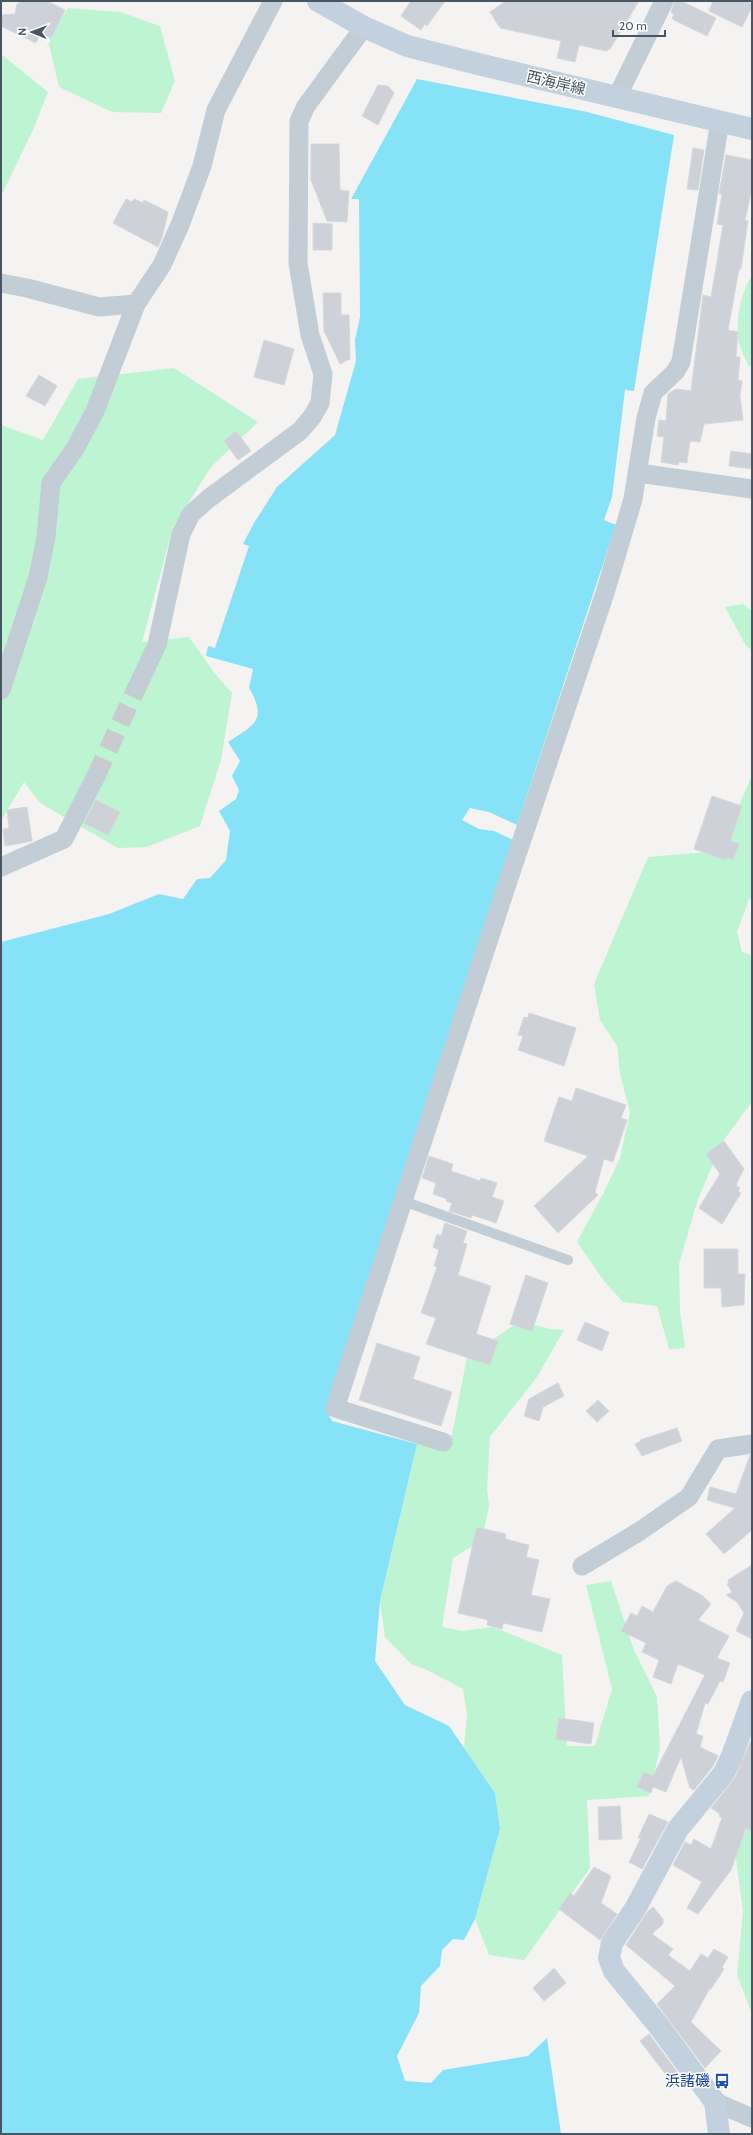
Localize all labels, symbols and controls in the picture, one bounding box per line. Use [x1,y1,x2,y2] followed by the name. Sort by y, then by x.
[12,12,52,52] north arrow
[613,12,665,38] scale bar
[619,18,647,33] text: 20 m
[15,28,29,36] text: N
[525,67,587,99] street label: 西海岸線
[665,2072,710,2090] place label: 浜諸磯
[713,2072,731,2090] bus stop icon: 浜諸磯

